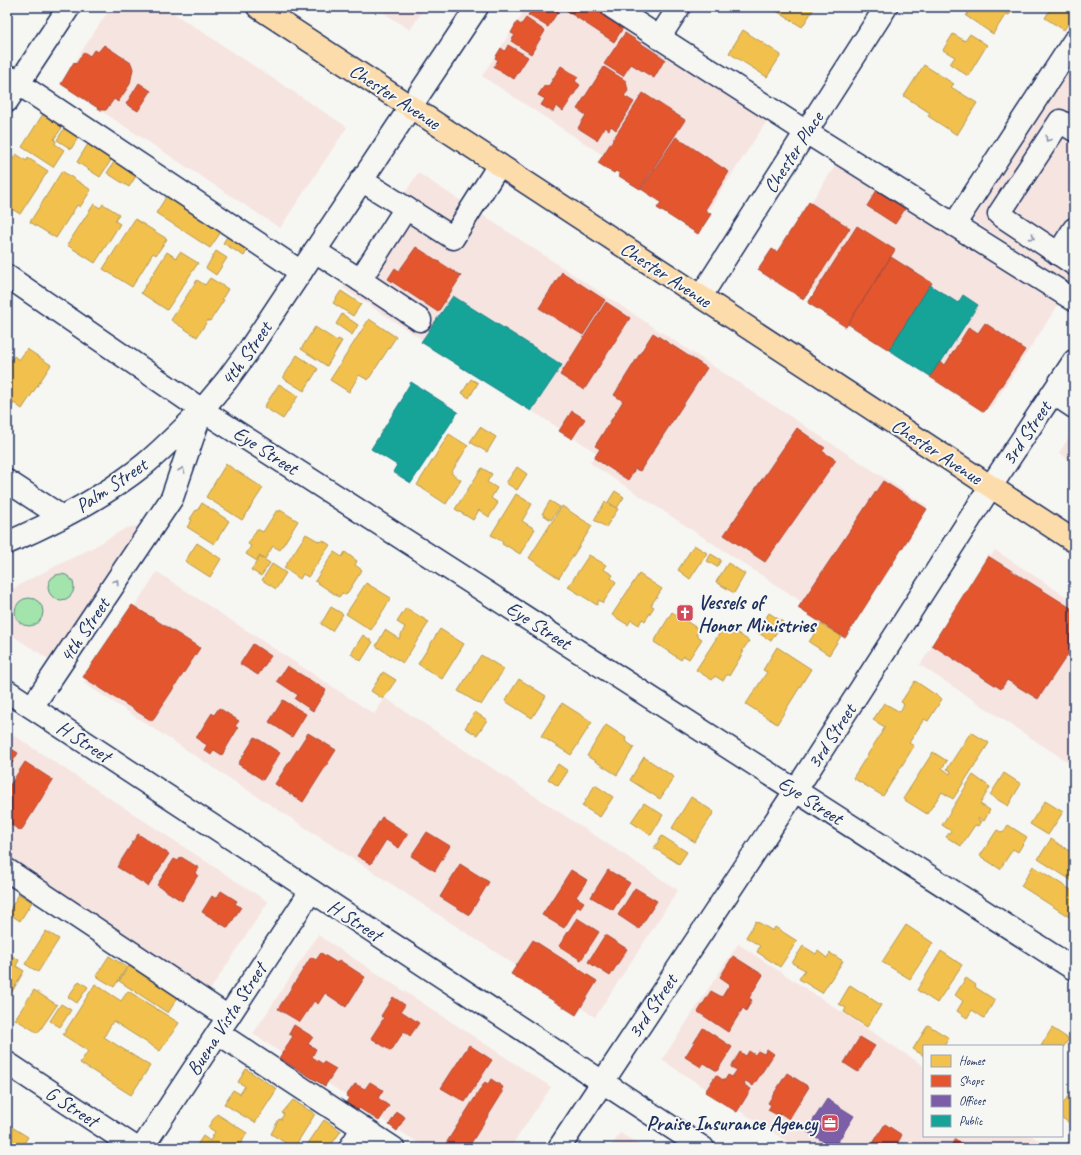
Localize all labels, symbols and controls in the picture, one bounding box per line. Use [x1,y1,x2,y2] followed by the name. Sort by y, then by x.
[345,58,446,136] street label: Chester Avenue
[758,106,830,198] street label: Chester Place
[1045,135,1053,142] one-way arrow
[1028,232,1035,240] one-way arrow
[616,236,717,314] street label: Chester Avenue
[215,315,279,391] street label: 4th Street
[996,394,1058,470] street label: 3rd Street
[887,413,988,491] street label: Chester Avenue
[229,420,305,482] street label: Eye Street
[71,451,154,518] street label: Palm Street
[177,467,185,474] one-way arrow
[111,579,118,586] one-way arrow
[698,590,817,638] place label: Vessels of Honor Ministries
[54,591,116,667] street label: 4th Street
[502,595,578,657] street label: Eye Street
[675,603,695,623] church icon: Vessels of Honor Ministries
[801,697,863,773] street label: 3rd Street
[52,715,118,770] street label: H Street
[774,770,850,832] street label: Eye Street
[323,894,389,949] street label: H Street
[181,956,274,1080] street label: Buena Vista Street
[622,967,684,1043] street label: 3rd Street
[923,1045,1063,1137] legend
[959,1053,986,1069] text: Homes
[959,1073,984,1089] text: Shops
[41,1080,106,1134] street label: G Street
[959,1093,986,1109] text: Offices
[647,1111,819,1137] place label: Praise Insurance Agency
[820,1113,840,1133] office icon: Praise Insurance Agency
[959,1113,983,1129] text: Public

